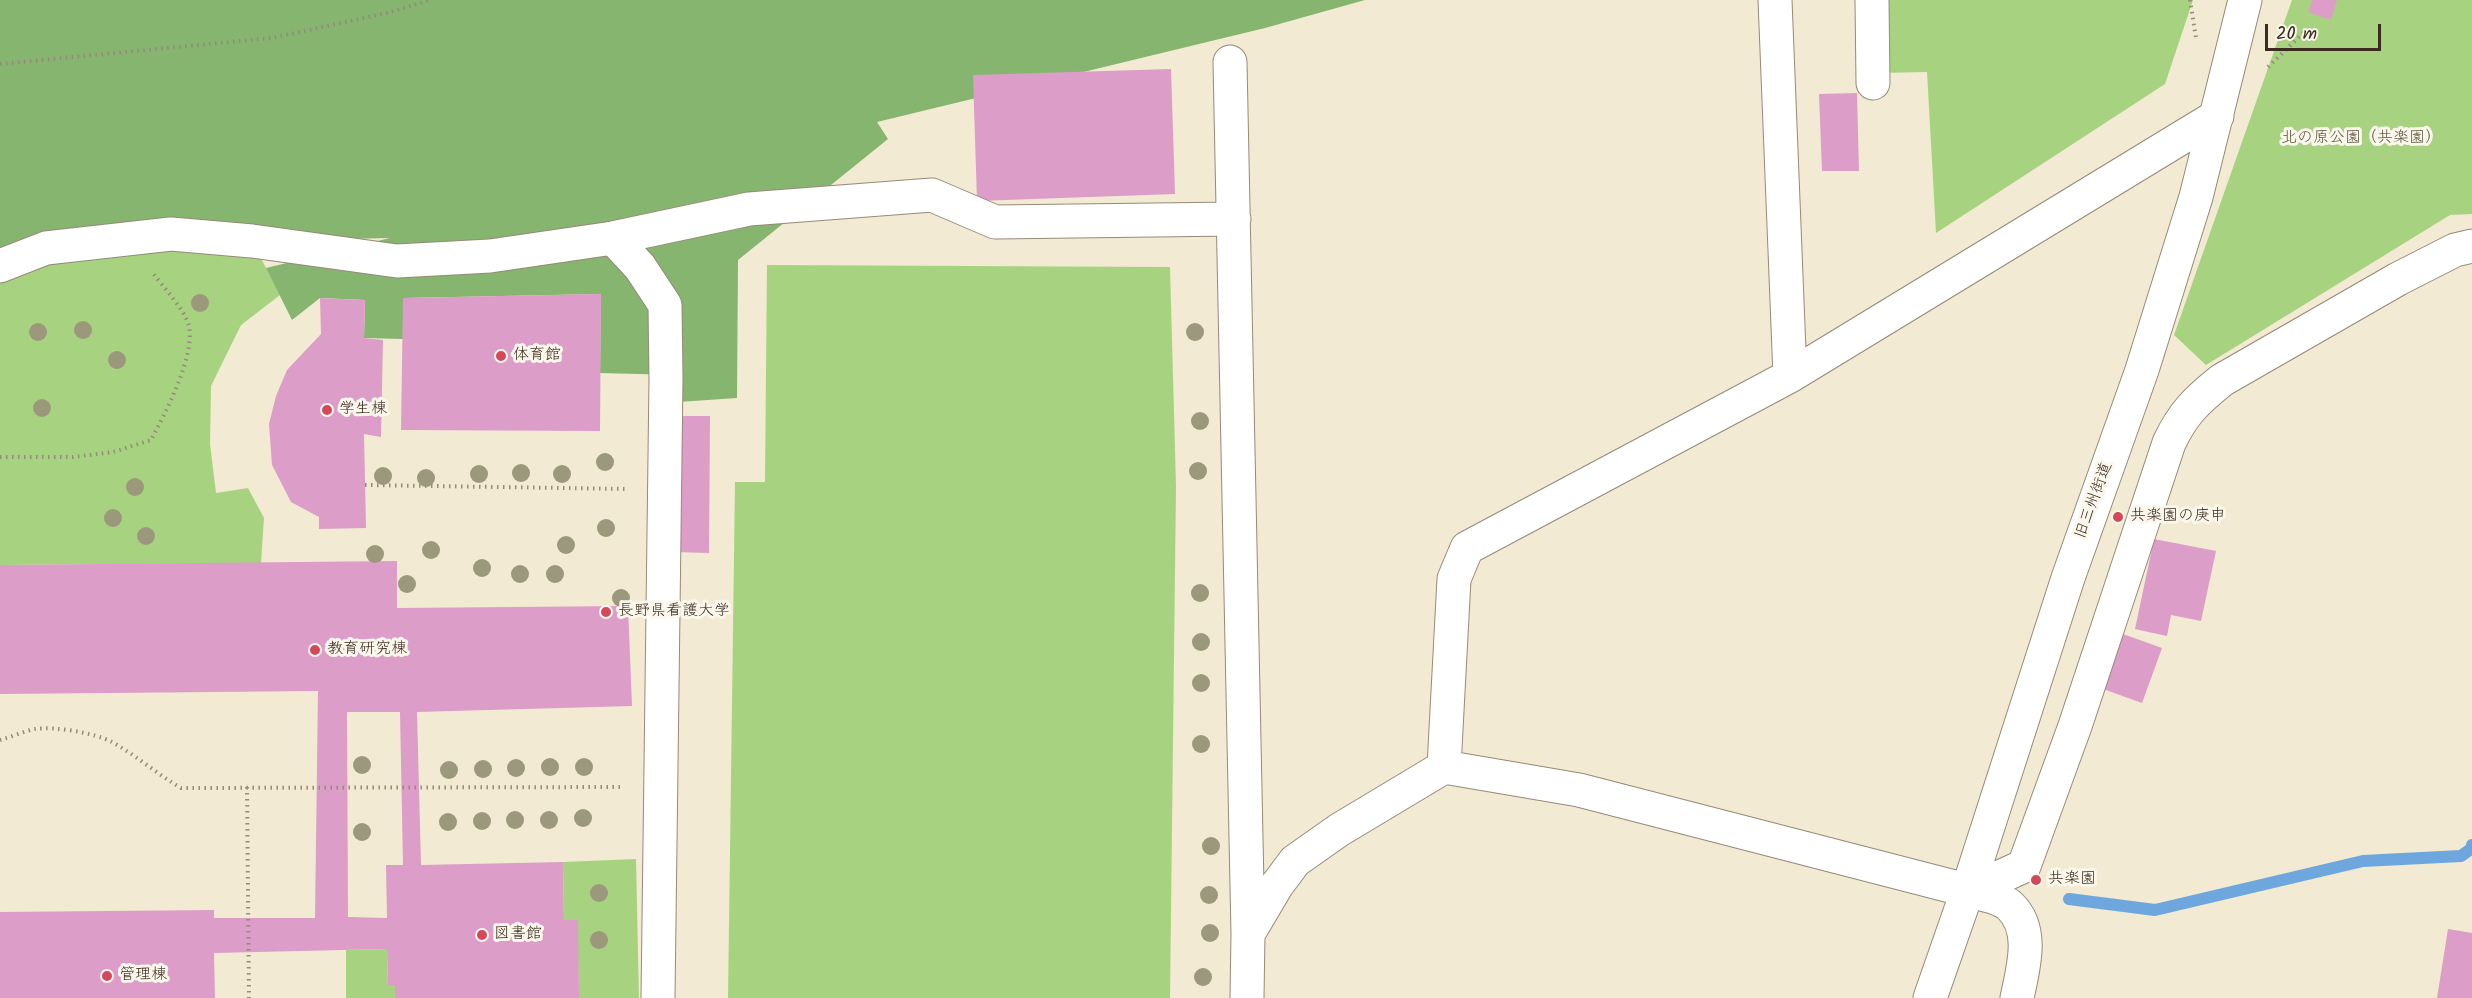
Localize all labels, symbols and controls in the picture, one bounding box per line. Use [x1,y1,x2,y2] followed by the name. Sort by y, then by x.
[2268,12,2384,50] scale bar
[2276,20,2317,49] text: 20 m
[2281,129,2441,149] park label: 北の原公園（共楽園）
[513,346,561,366] place label: 体育館
[494,349,508,363] marker: 体育館
[339,400,387,420] place label: 学生棟
[320,403,334,417] marker: 学生棟
[2072,460,2118,542] street label: 旧三州街道
[2130,507,2226,527] place label: 共楽園の庚申
[2111,510,2125,524] marker: 共楽園の庚申
[618,602,730,622] place label: 長野県看護大学
[599,605,613,619] marker: 長野県看護大学
[327,640,407,660] place label: 教育研究棟
[308,643,322,657] marker: 教育研究棟
[2048,870,2096,890] place label: 共楽園
[2029,873,2043,887] marker: 共楽園
[494,925,542,945] place label: 図書館
[475,928,489,942] marker: 図書館
[119,966,167,986] place label: 管理棟
[100,969,114,983] marker: 管理棟

